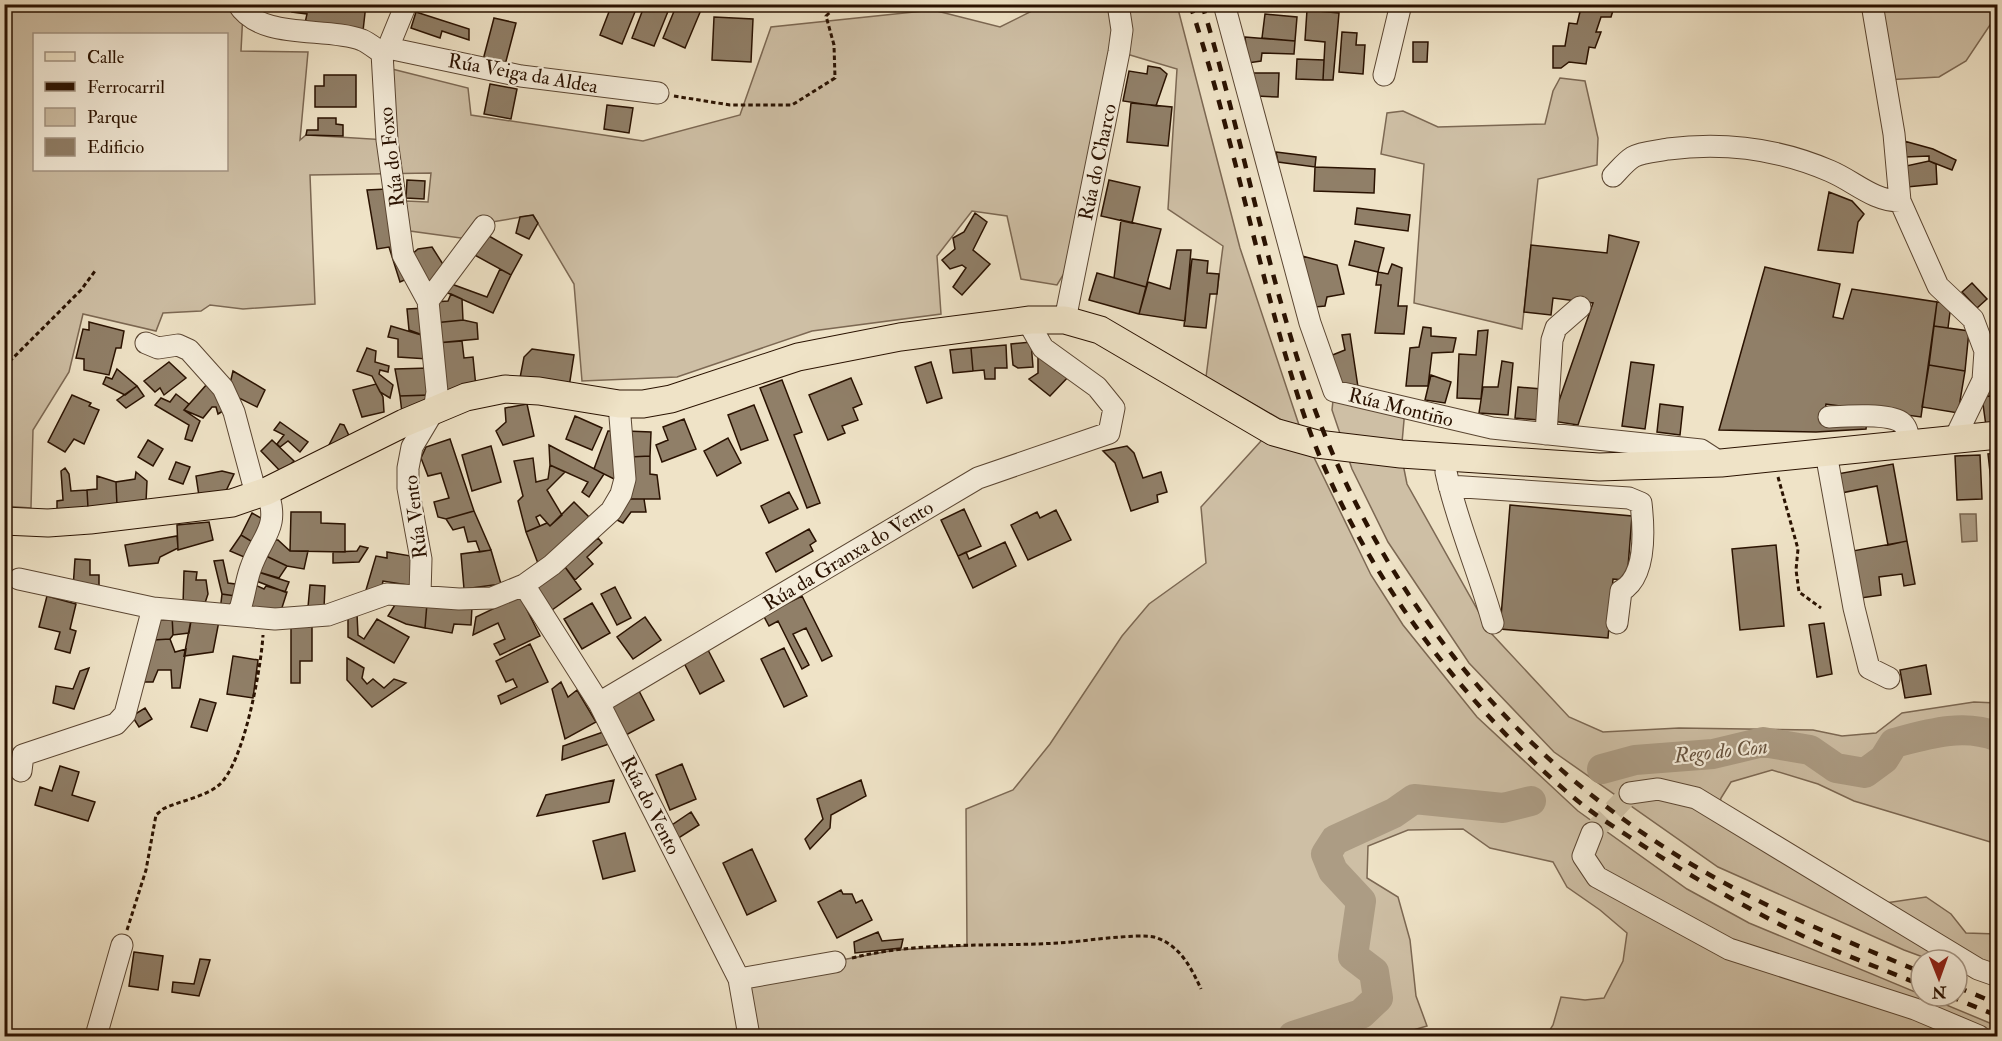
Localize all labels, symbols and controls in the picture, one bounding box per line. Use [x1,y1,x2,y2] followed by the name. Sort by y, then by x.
[33,33,228,171] legend
[87,46,125,69] text: Calle
[446,48,601,99] street label: Rúa Veiga da Aldea
[87,76,165,99] text: Ferrocarril
[1073,101,1122,223] street label: Rúa do Charco
[87,106,138,129] text: Parque
[373,106,410,208] street label: Rúa do Foxo
[87,136,144,159] text: Edificio
[1346,382,1456,433] street label: Rúa Montiño
[398,474,433,560] street label: Rúa Vento
[759,495,938,616] street label: Rúa da Granxa do Vento
[1672,733,1769,770] water label: Rego do Con
[615,752,686,859] street label: Rúa do Vento
[1909,948,1969,1008] north arrow
[1931,982,1948,1002] text: N

